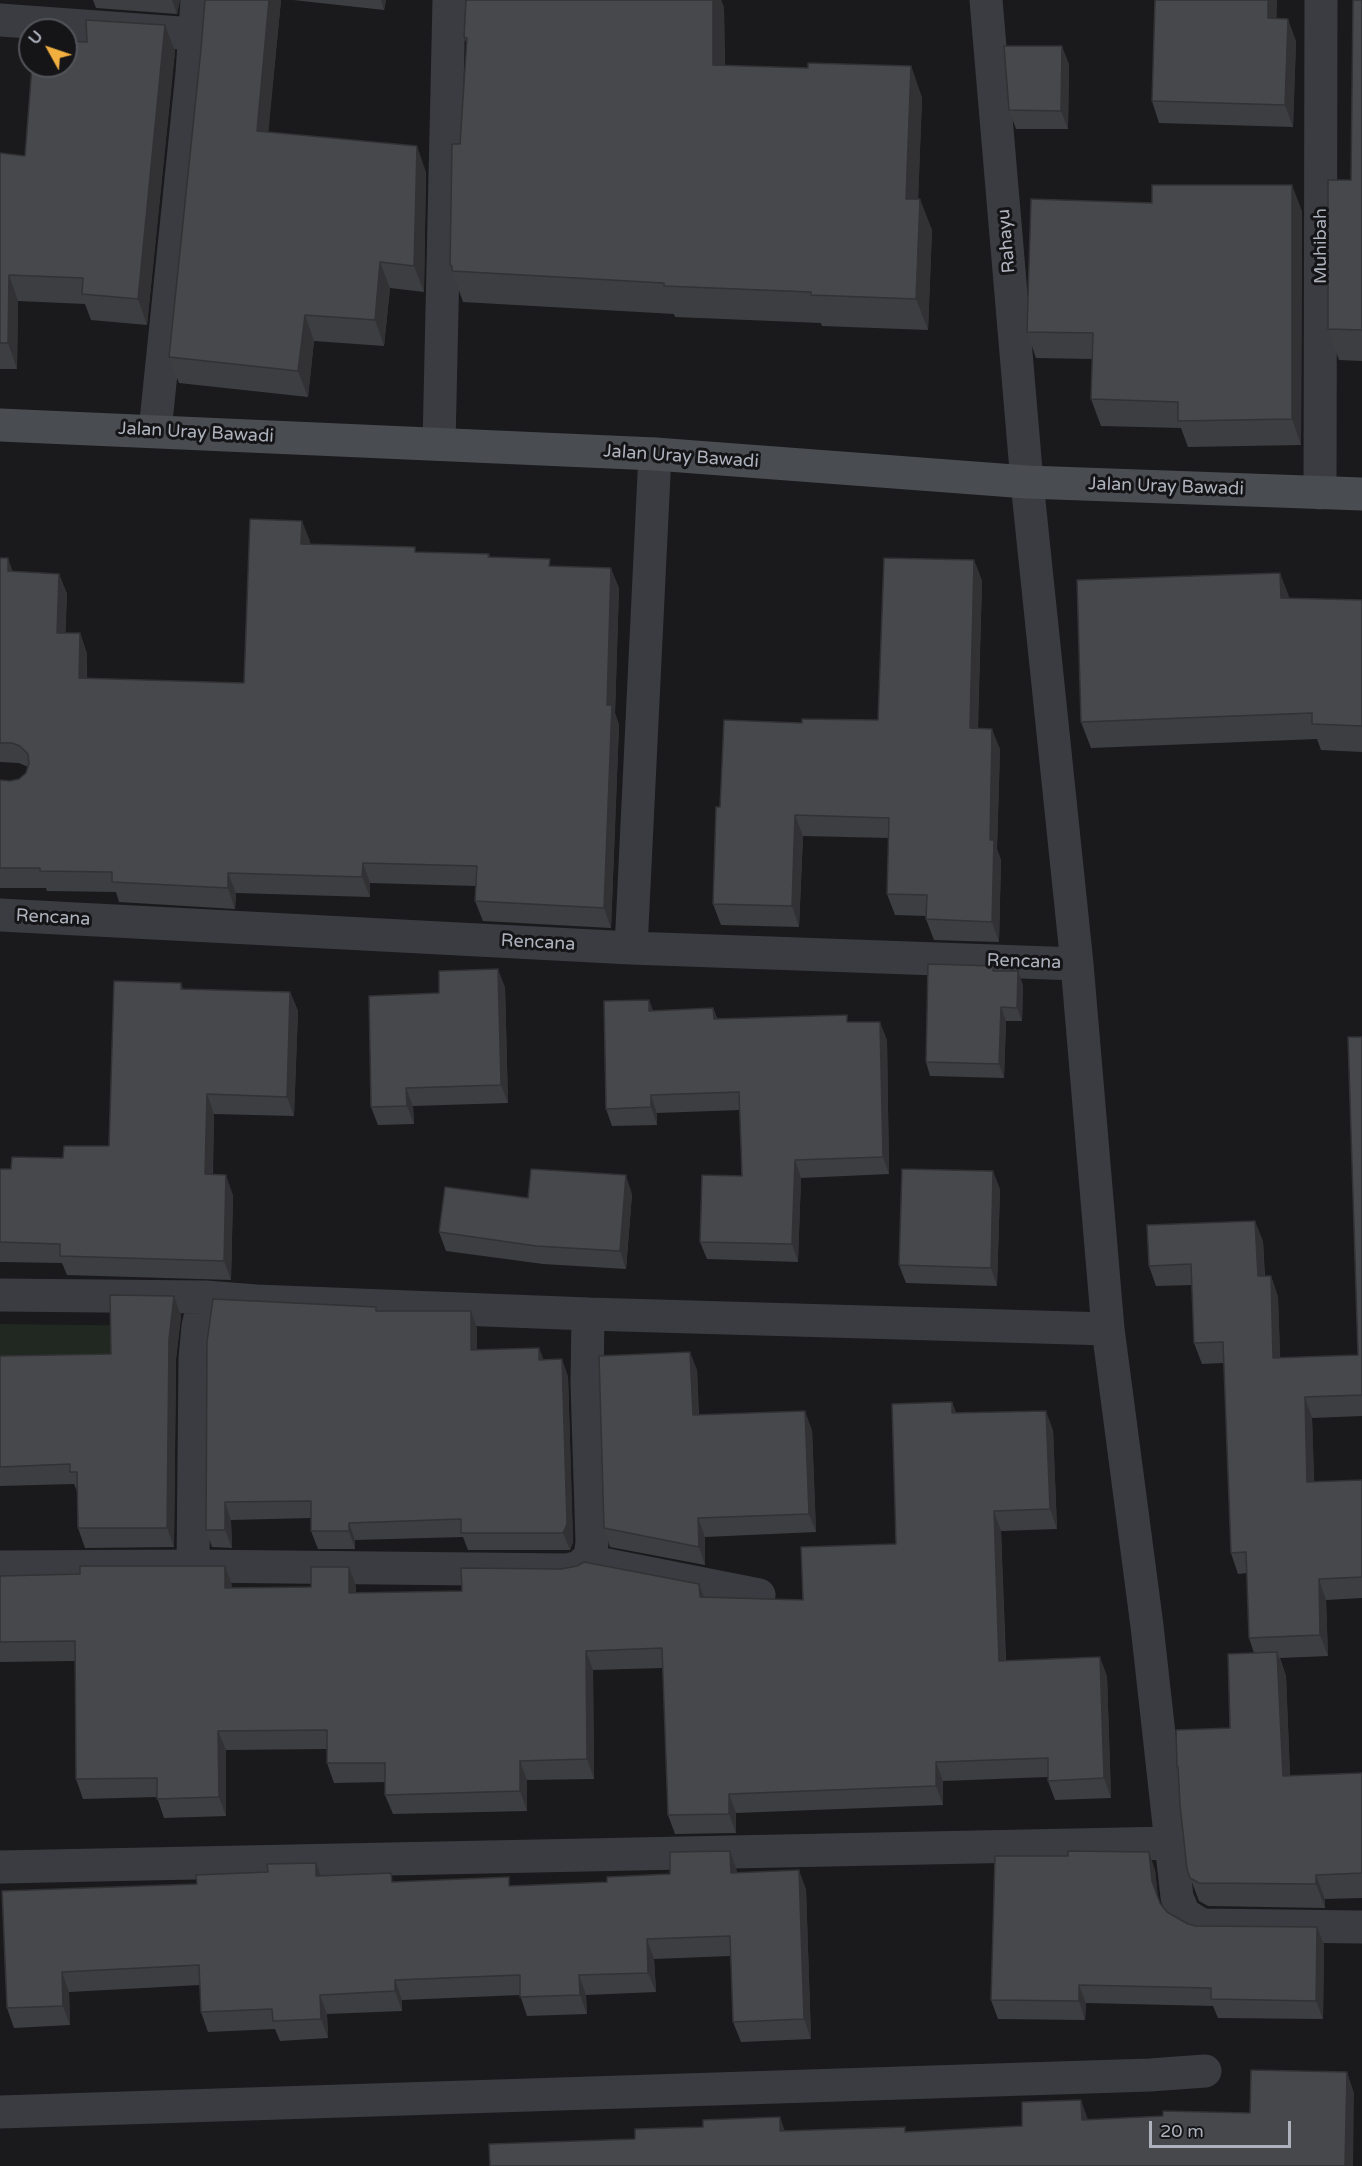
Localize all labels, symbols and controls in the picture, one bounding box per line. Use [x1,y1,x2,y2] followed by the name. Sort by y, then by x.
[18,18,78,78] north arrow
[24,27,47,49] text: U
[993,208,1021,274] street label: Rahayu
[1310,208,1332,284] street label: Muhibah
[118,418,274,448] street label: Jalan Uray Bawadi
[603,441,759,473] street label: Jalan Uray Bawadi
[1088,473,1244,501] street label: Jalan Uray Bawadi
[15,905,91,931] street label: Rencana
[500,930,576,956] street label: Rencana
[986,950,1062,974] street label: Rencana
[1152,2109,1294,2147] scale bar
[1160,2120,1204,2142] text: 20 m

